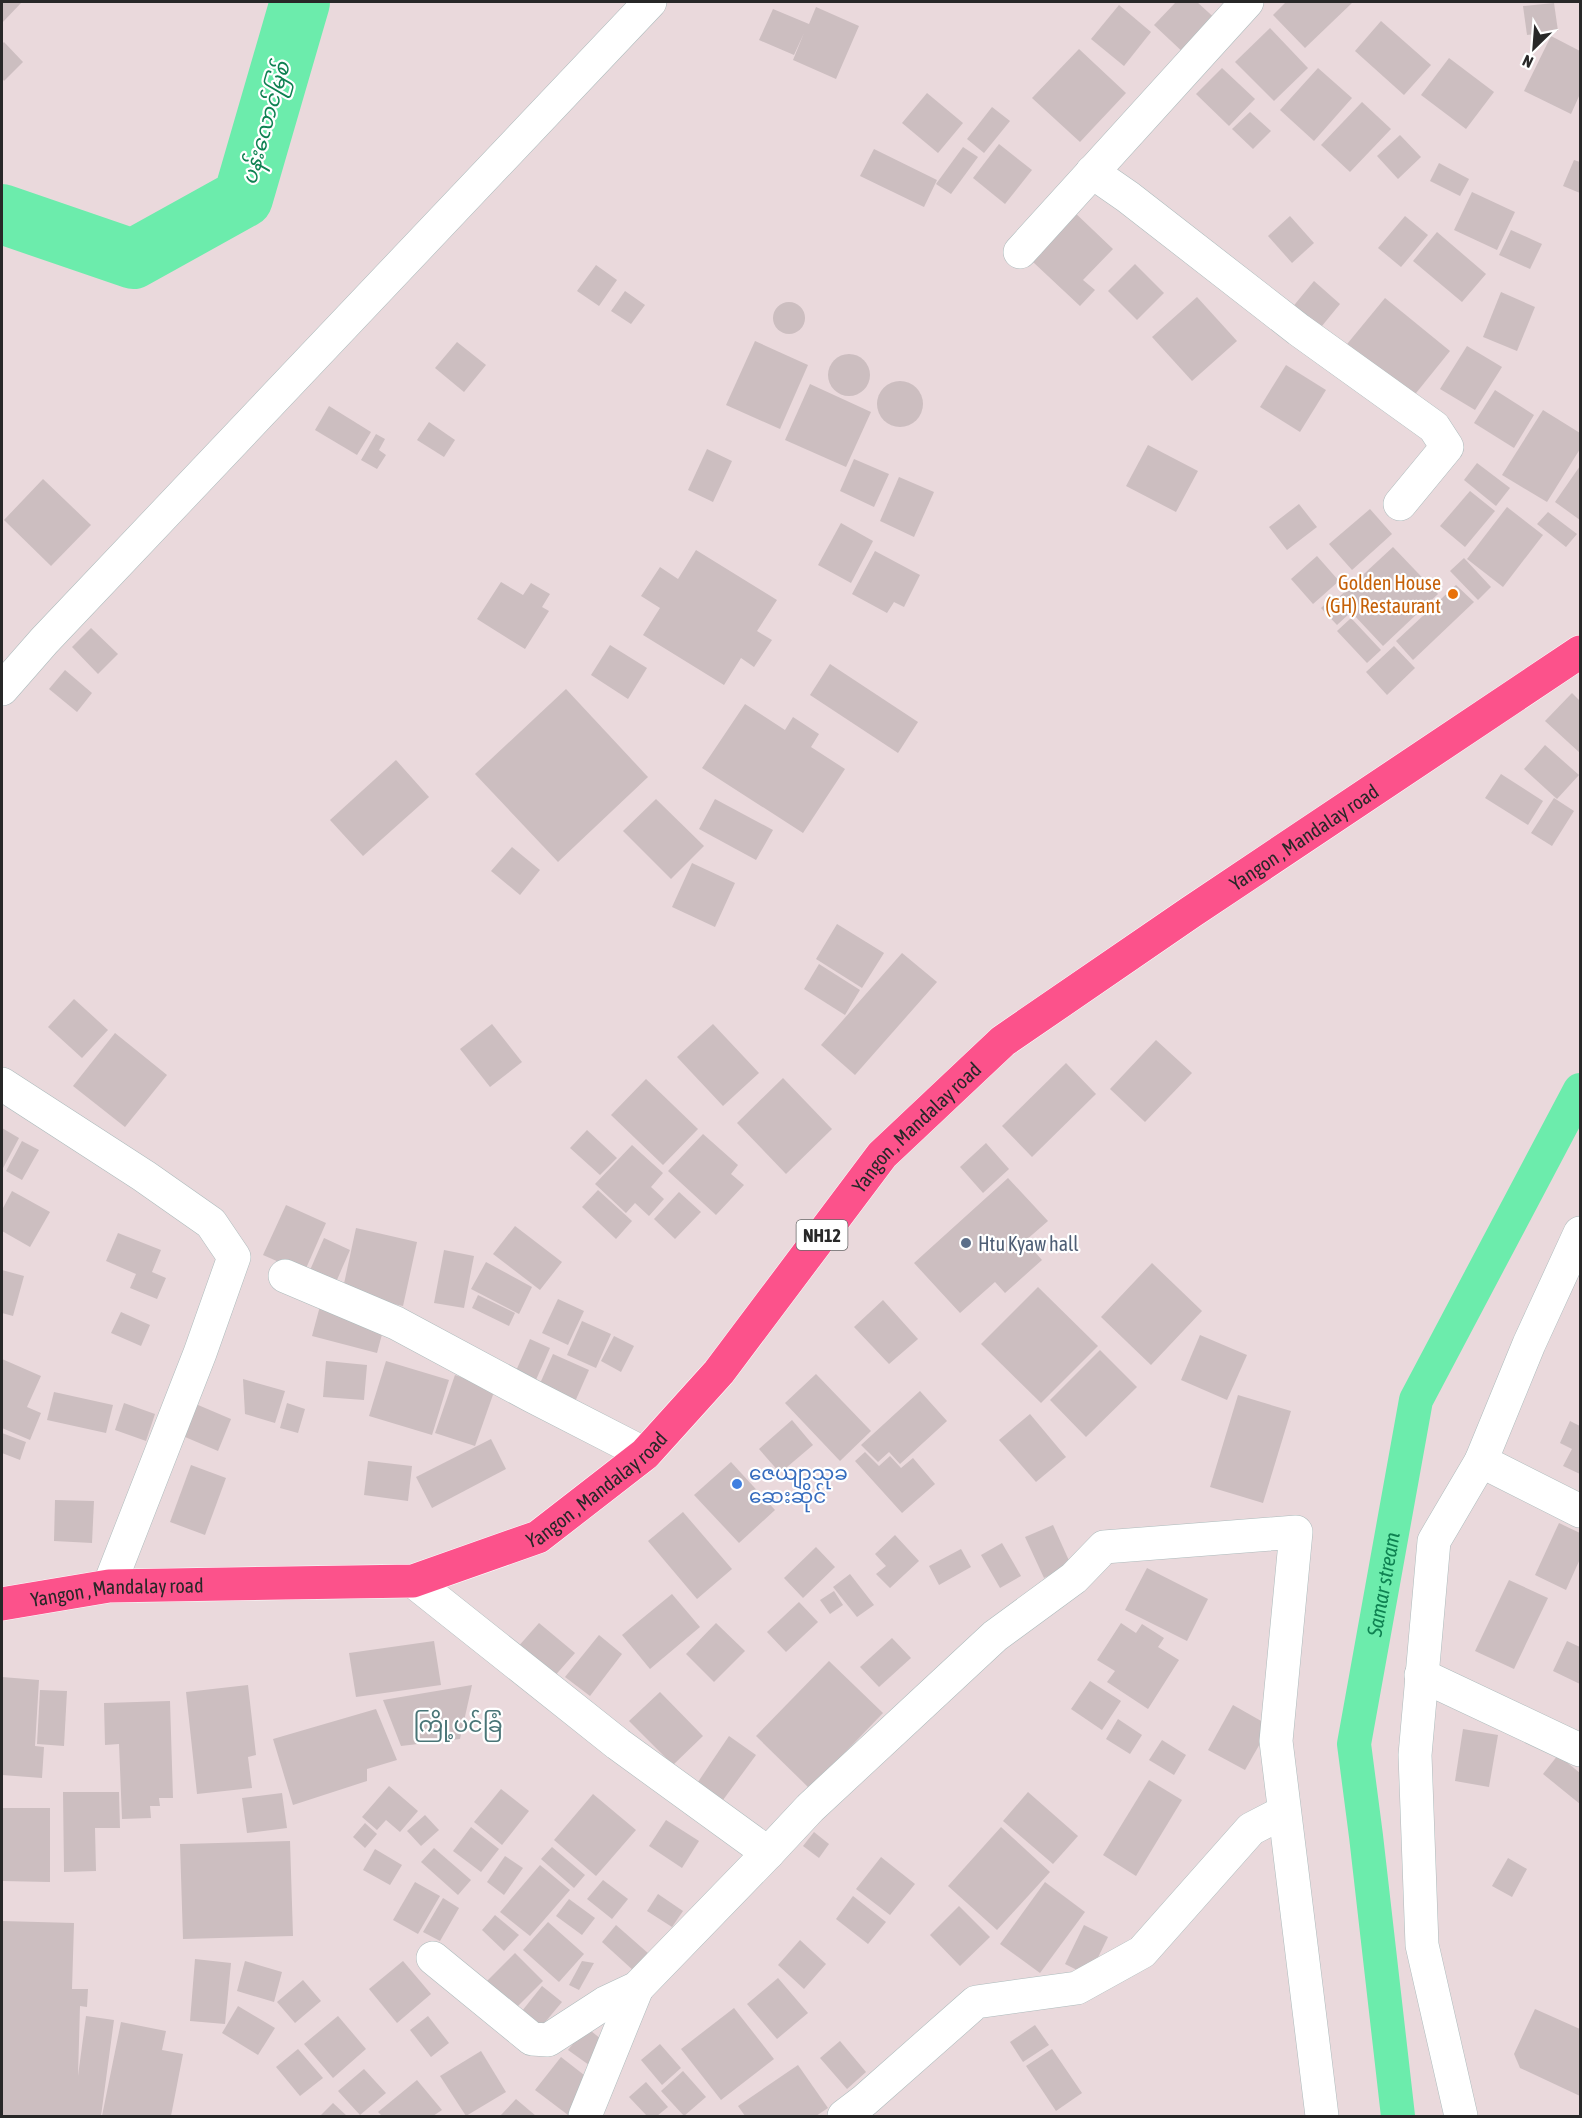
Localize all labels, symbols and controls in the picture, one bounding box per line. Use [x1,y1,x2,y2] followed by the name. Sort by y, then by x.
[1504,18,1564,78] north arrow
[1520,51,1536,72] text: N
[234,57,300,189] water label: ပန်းလောင်မြစ်
[1325,571,1441,617] place label: Golden House (GH) Restaurant
[1446,587,1460,601] marker: Golden House (GH) Restaurant
[1225,779,1382,895] street label: Yangon , Mandalay road
[847,1057,985,1197] street label: Yangon , Mandalay road
[796,1220,848,1250] road number: NH12
[978,1232,1079,1255] place label: Htu Kyaw hall
[959,1236,973,1250] marker: Htu Kyaw hall
[523,1427,671,1552] street label: Yangon , Mandalay road
[749,1461,848,1513] place label: ဇေယျာသုခ ဆေးဆိုင်
[730,1477,744,1491] marker: ဇေယျာသုခ ဆေးဆိုင်
[1361,1530,1404,1639] water label: Samar stream
[29,1573,204,1611] street label: Yangon , Mandalay road
[413,1709,503,1742] district label: ကြို့ပင်ခြံ

